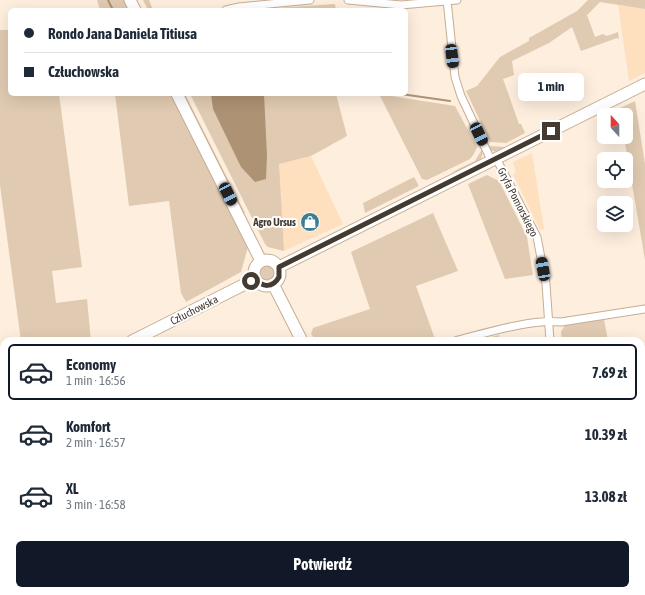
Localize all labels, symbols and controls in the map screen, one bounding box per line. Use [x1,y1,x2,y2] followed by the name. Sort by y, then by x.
[48,25,197,42] text: Rondo Jana Daniela Titiusa
[445,43,459,69] car
[48,63,119,80] text: Człuchowska
[518,73,584,101] callout: 1 min
[538,79,564,94] text: 1 min
[597,108,633,144] north arrow
[597,108,633,232] map controls
[468,121,490,147] car
[542,122,560,140] route end
[597,152,633,188] button: locate
[495,166,541,238] street label: Gryfa Pomorskiego
[217,181,239,207] car
[597,196,633,232] button: layers
[299,211,321,233] shop icon: Agro Ursus
[252,216,296,228] place label: Agro Ursus
[535,256,551,282] car
[242,272,260,290] route start
[168,293,220,327] street label: Człuchowska
[18,354,54,390] icon: car
[66,356,116,373] text: Economy
[592,364,627,381] text: 7.69 zł
[66,373,126,388] text: 1 min · 16:56
[18,416,54,452] icon: car
[66,418,111,435] text: Komfort
[585,426,627,443] text: 10.39 zł
[66,435,126,450] text: 2 min · 16:57
[18,478,54,514] icon: car
[66,480,79,497] text: XL
[585,488,627,505] text: 13.08 zł
[66,497,126,512] text: 3 min · 16:58
[16,541,629,587] button: Potwierdź

